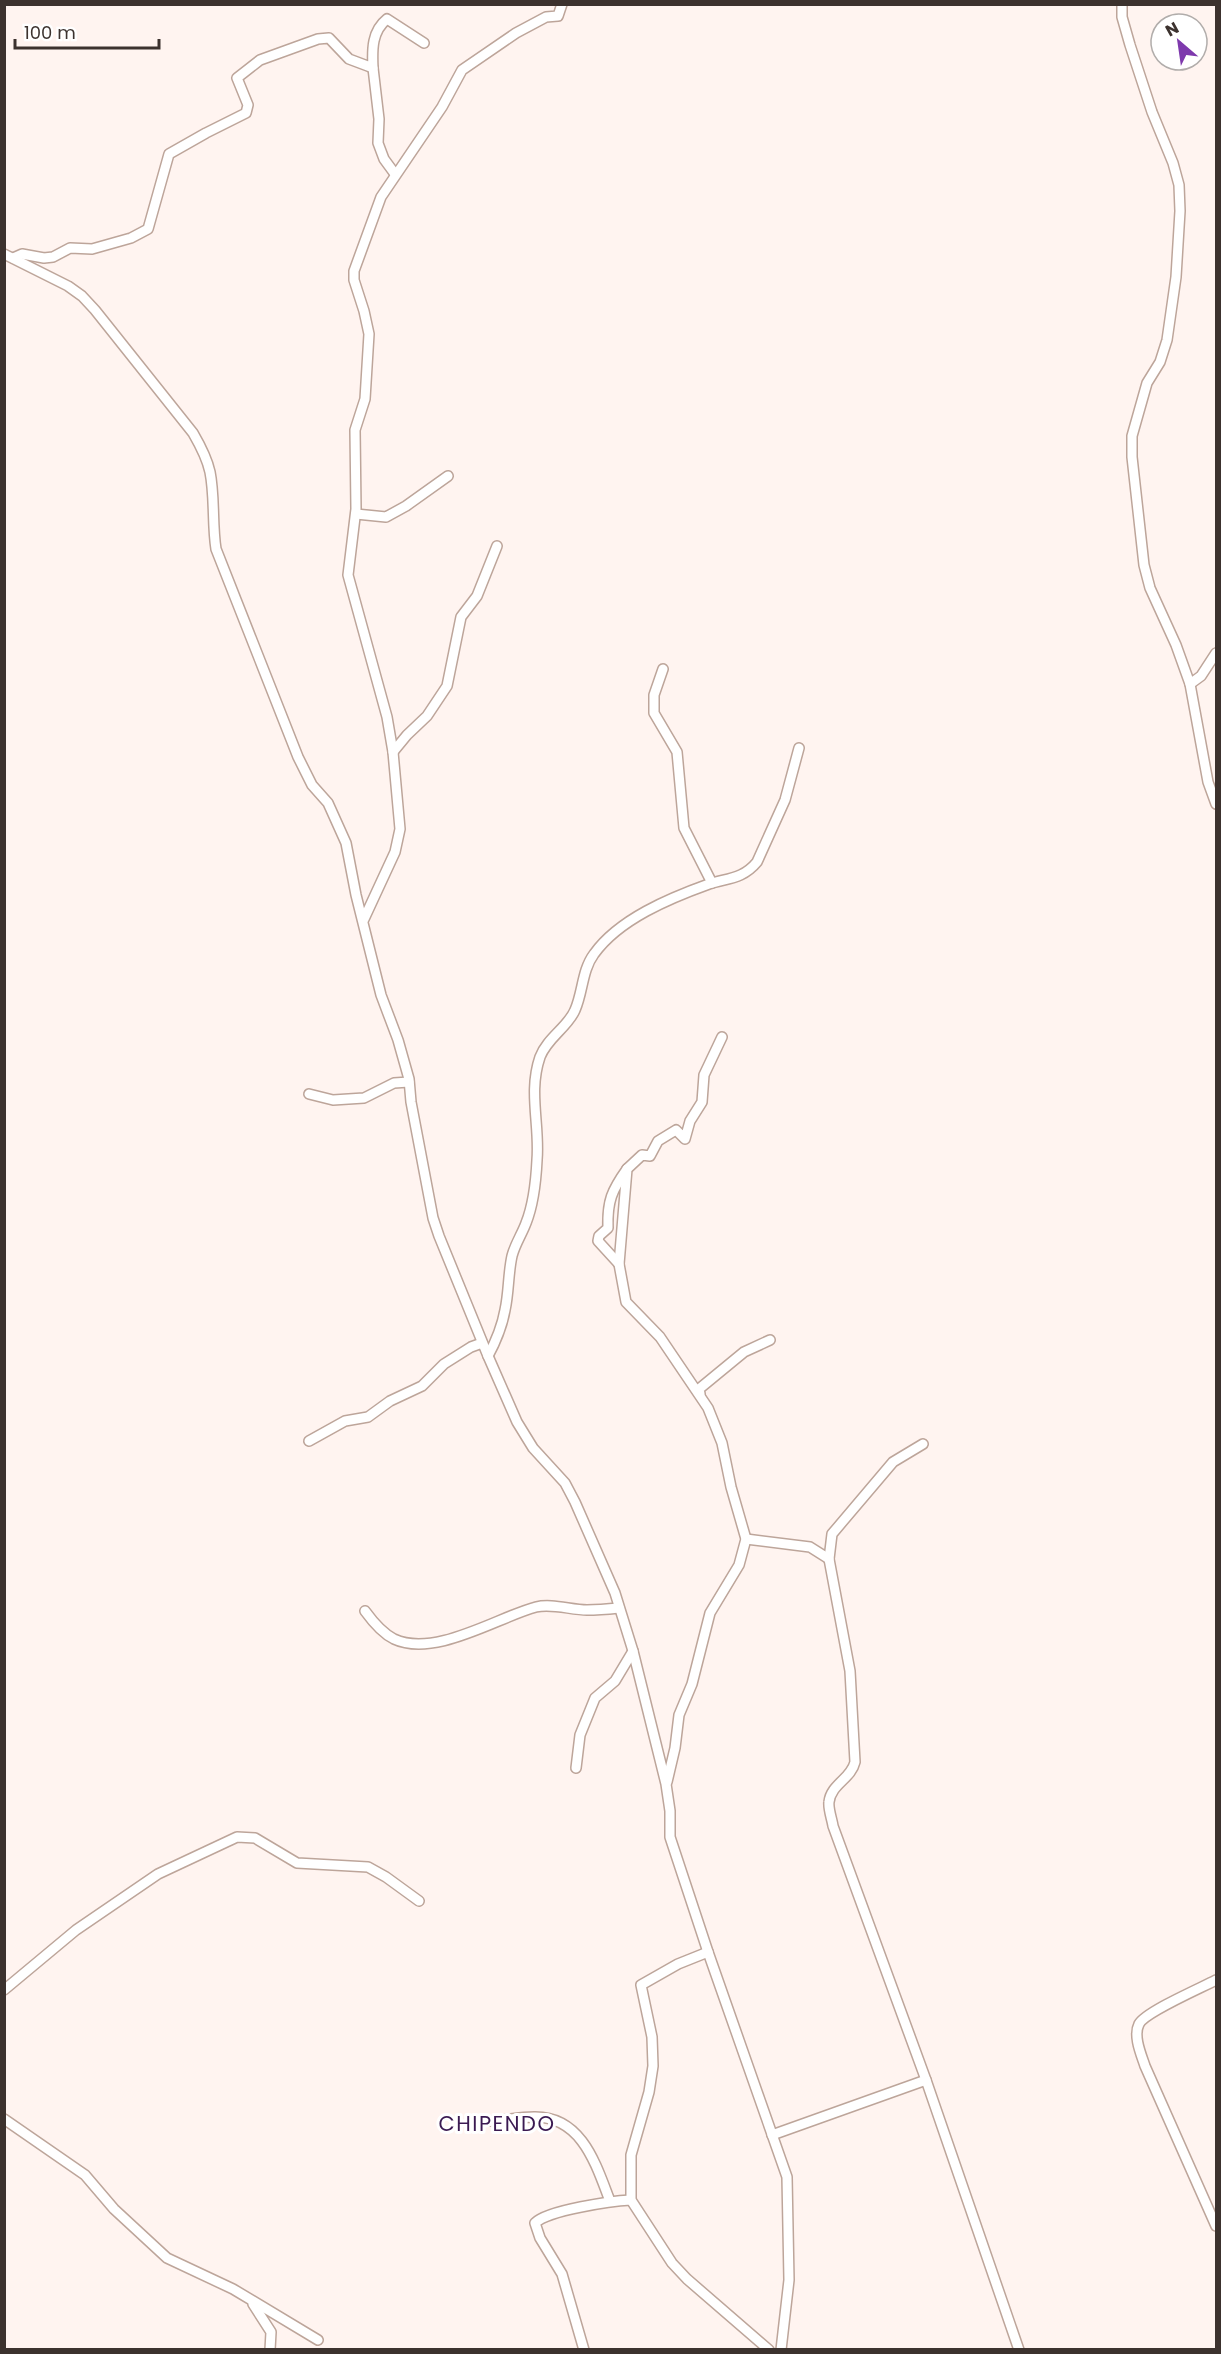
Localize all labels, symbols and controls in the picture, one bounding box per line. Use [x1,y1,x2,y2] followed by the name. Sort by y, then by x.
[15,12,159,50] scale bar
[1149,12,1209,72] north arrow
[1161,16,1183,42] text: N
[24,20,76,45] text: 100 m
[439,2109,555,2138] district label: CHIPENDO

